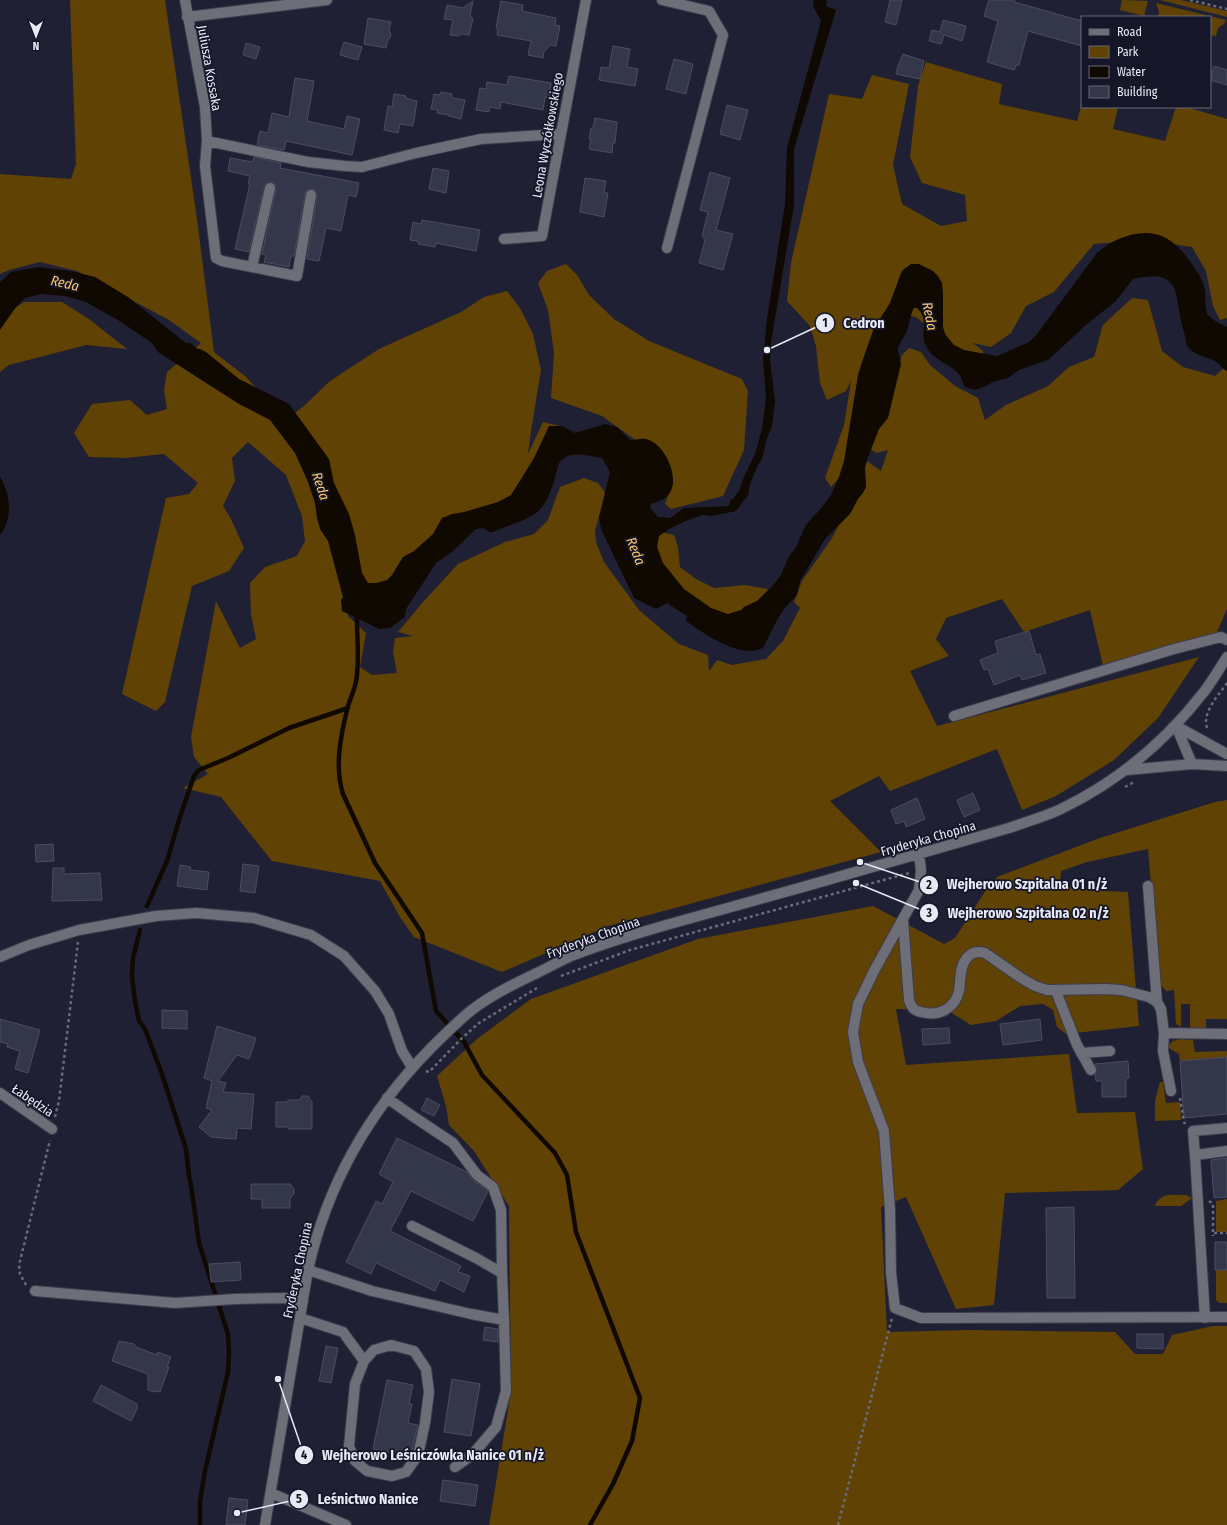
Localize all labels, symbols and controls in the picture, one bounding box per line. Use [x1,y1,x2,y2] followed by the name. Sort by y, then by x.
[16,16,56,56] north arrow
[1081,16,1211,108] legend
[195,24,224,112] street label: Juliusza Kossaka
[1117,25,1142,39] text: Road
[33,39,39,52] text: N
[1117,45,1139,59] text: Park
[1117,65,1146,79] text: Water
[529,71,566,199] street label: Leona Wyczółkowskiego
[1117,85,1158,99] text: Building
[49,272,81,295] water label: Reda
[918,300,941,332] water label: Reda
[815,310,892,336] callout: Cedron
[843,315,885,332] text: Cedron
[822,316,828,330] text: 1
[308,470,333,502] water label: Reda
[622,535,649,568] water label: Reda
[879,818,977,859] street label: Fryderyka Chopina
[919,872,1115,898] callout: Wejherowo Szpitalna 01 n/ż
[947,876,1107,893] text: Wejherowo Szpitalna 01 n/ż
[925,878,932,892] text: 2
[919,900,1116,926] callout: Wejherowo Szpitalna 02 n/ż
[947,905,1109,922] text: Wejherowo Szpitalna 02 n/ż
[925,906,932,920] text: 3
[545,914,642,961] street label: Fryderyka Chopina
[9,1081,57,1120] street label: Łabędzia
[280,1221,315,1320] street label: Fryderyka Chopina
[294,1442,551,1468] callout: Wejherowo Leśniczówka Nanice 01 n/ż
[322,1447,544,1464] text: Wejherowo Leśniczówka Nanice 01 n/ż
[301,1448,307,1462] text: 4
[289,1486,426,1512] callout: Leśnictwo Nanice
[318,1491,418,1508] text: Leśnictwo Nanice
[296,1492,302,1506] text: 5

